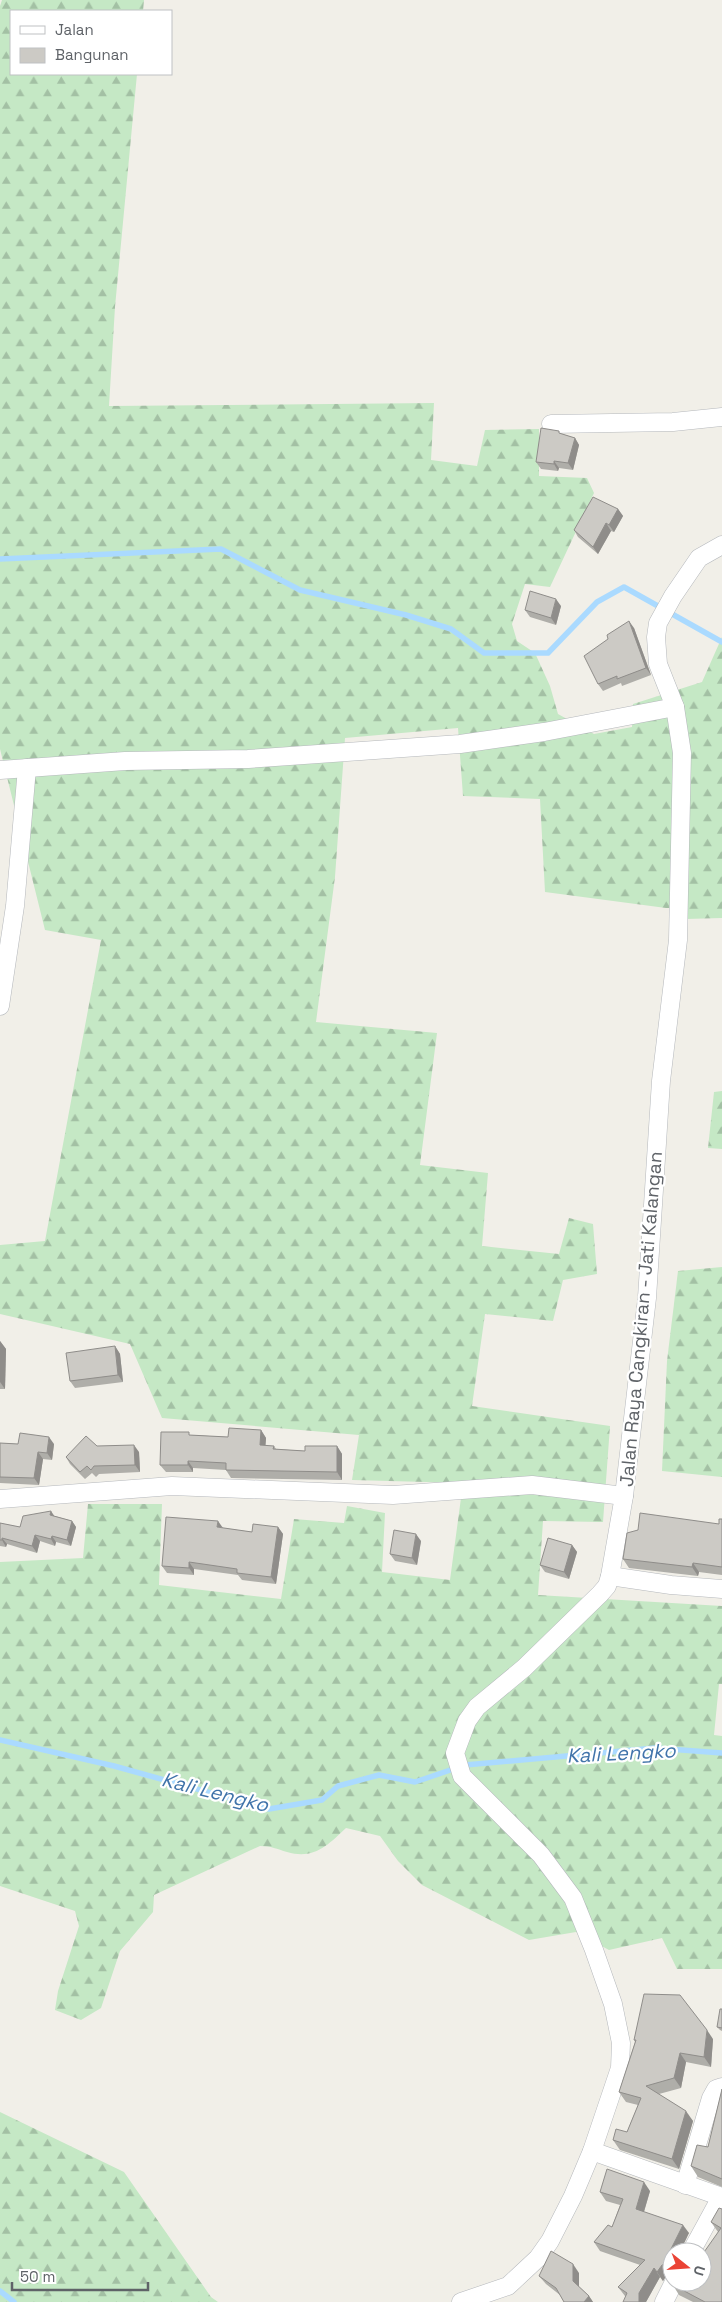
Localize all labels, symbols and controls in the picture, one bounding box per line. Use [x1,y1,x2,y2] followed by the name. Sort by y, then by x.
[10,10,172,75] legend
[55,20,94,39] text: Jalan
[55,45,129,64] text: Bangunan
[614,1150,668,1488] street label: Jalan Raya Cangkiran - Jati Kalangan
[566,1737,677,1769] water label: Kali Lengko
[159,1766,272,1818] water label: Kali Lengko
[662,2242,712,2292] north arrow
[12,2260,149,2292] scale bar
[689,2264,709,2278] text: U
[20,2267,55,2286] text: 50 m

